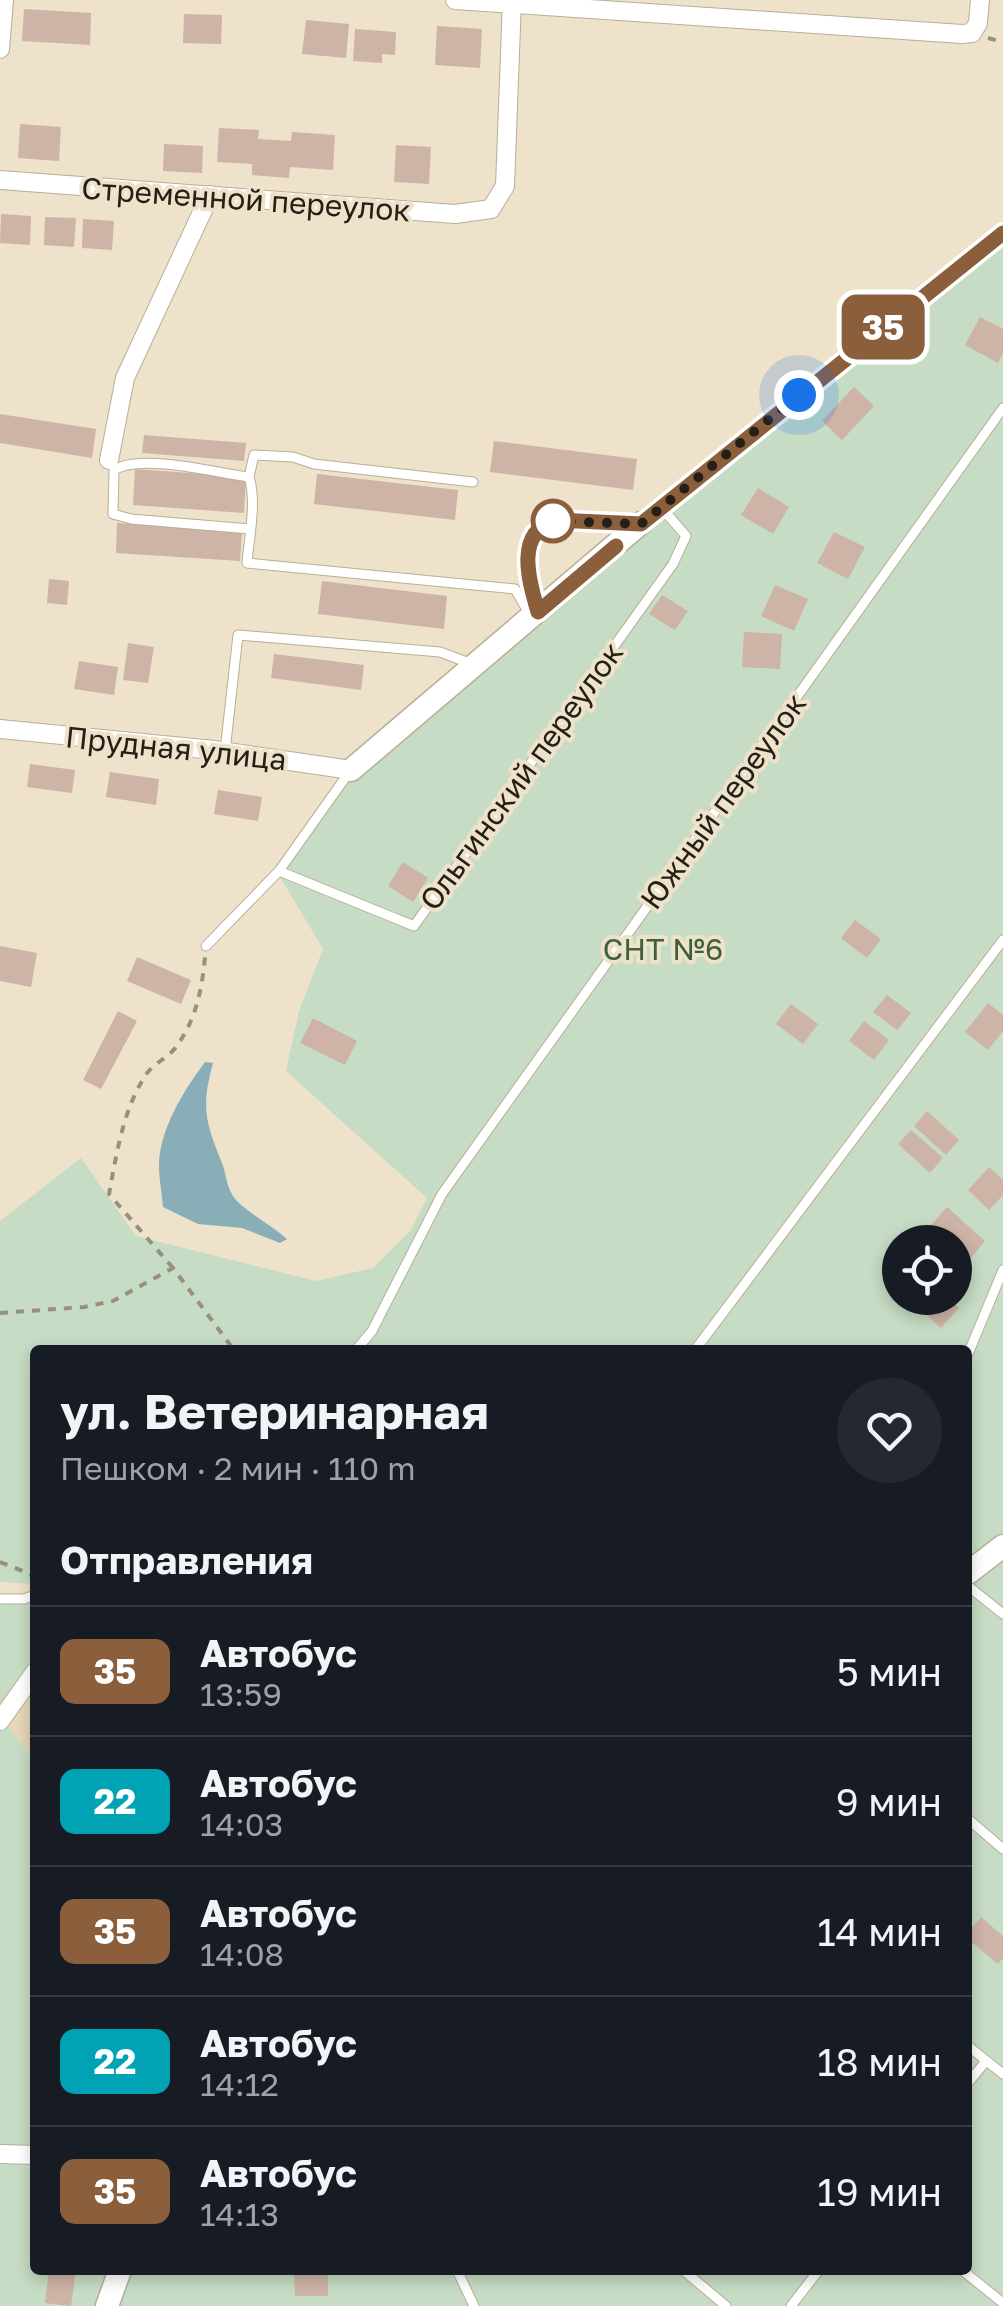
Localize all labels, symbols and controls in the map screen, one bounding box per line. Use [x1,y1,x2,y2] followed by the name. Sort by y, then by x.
[80,170,412,228] street label: Стременной переулок
[838,294,928,360] line badge: 35
[862,306,904,348] text: 35
[774,370,824,420] your location
[532,500,574,542] unlabelled marker
[412,635,630,917] street label: Ольгинский переулок
[633,686,813,916] street label: Южный переулок
[64,718,288,778] street label: Прудная улица
[603,931,723,967] park label: СНТ №6
[882,1225,972,1315] map controls
[882,1225,972,1315] button: locate
[837,1378,942,1483] button: heart
[60,1382,489,1440] text: ул. Ветеринарная
[60,1449,416,1487] text: Пешком · 2 мин · 110 m
[60,1537,313,1582] text: Отправления
[200,1630,357,1675] text: Автобус
[837,1649,942,1694] text: 5 мин
[94,1650,136,1692] text: 35
[200,1675,282,1713] text: 13:59
[200,1760,357,1805] text: Автобус
[836,1779,942,1824] text: 9 мин
[94,1780,136,1822] text: 22
[200,1805,283,1843] text: 14:03
[200,1890,357,1935] text: Автобус
[817,1909,942,1954] text: 14 мин
[94,1910,136,1952] text: 35
[200,1935,284,1973] text: 14:08
[200,2020,357,2065] text: Автобус
[817,2039,942,2084] text: 18 мин
[94,2040,136,2082] text: 22
[200,2065,279,2103] text: 14:12
[200,2150,357,2195] text: Автобус
[817,2169,942,2214] text: 19 мин
[94,2170,136,2212] text: 35
[200,2195,279,2233] text: 14:13

